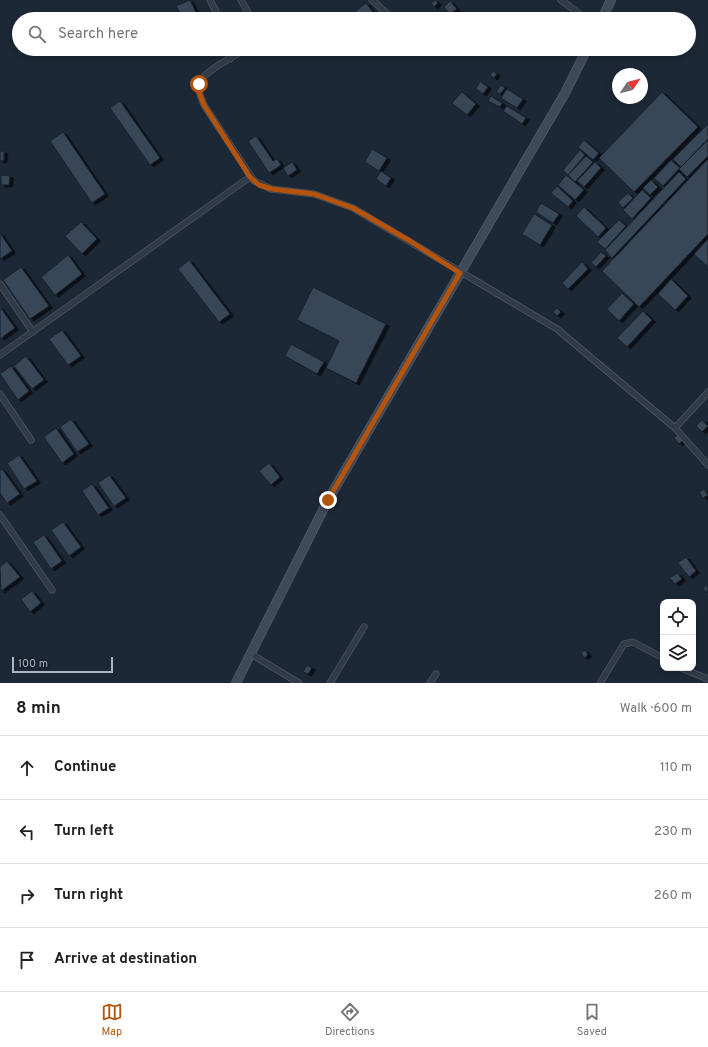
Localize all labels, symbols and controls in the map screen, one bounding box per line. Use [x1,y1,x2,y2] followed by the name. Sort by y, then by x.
[12,12,696,56] search box
[26,23,48,45] icon: search
[58,25,138,44] text: Search here
[612,68,648,104] north arrow
[190,75,208,93] route start
[319,491,337,509] route end
[660,599,696,671] map controls
[660,599,696,635] button: locate
[660,635,696,671] button: layers
[12,655,113,674] scale bar
[18,657,48,671] text: 100 m
[16,698,61,720] text: 8 min
[620,701,692,717] text: Walk · 600 m
[16,757,38,779] icon: ahead
[54,758,116,777] text: Continue
[660,760,692,776] text: 110 m
[16,821,38,843] icon: left
[54,822,114,841] text: Turn left
[654,824,692,840] text: 230 m
[16,885,38,907] icon: right
[54,886,123,905] text: Turn right
[654,888,692,904] text: 260 m
[16,949,38,971] icon: arrive
[54,950,197,969] text: Arrive at destination
[101,1001,123,1039] tab: Map
[325,1001,375,1039] tab: Directions
[577,1001,607,1039] tab: Saved

